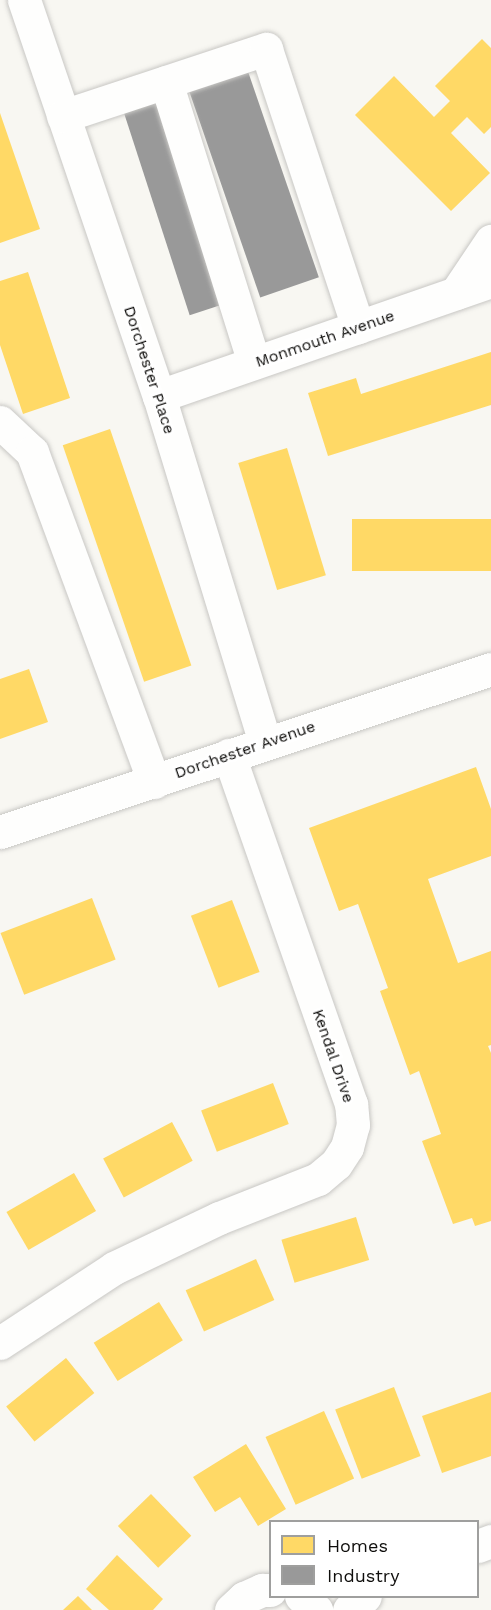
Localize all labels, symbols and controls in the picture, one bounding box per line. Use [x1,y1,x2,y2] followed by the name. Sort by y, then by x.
[119,303,179,437] street label: Dorchester Place
[253,306,397,372] street label: Monmouth Avenue
[172,717,318,783] street label: Dorchester Avenue
[308,1006,358,1106] street label: Kendal Drive
[269,1520,479,1598] legend
[327,1535,388,1556] text: Homes
[327,1565,399,1586] text: Industry

